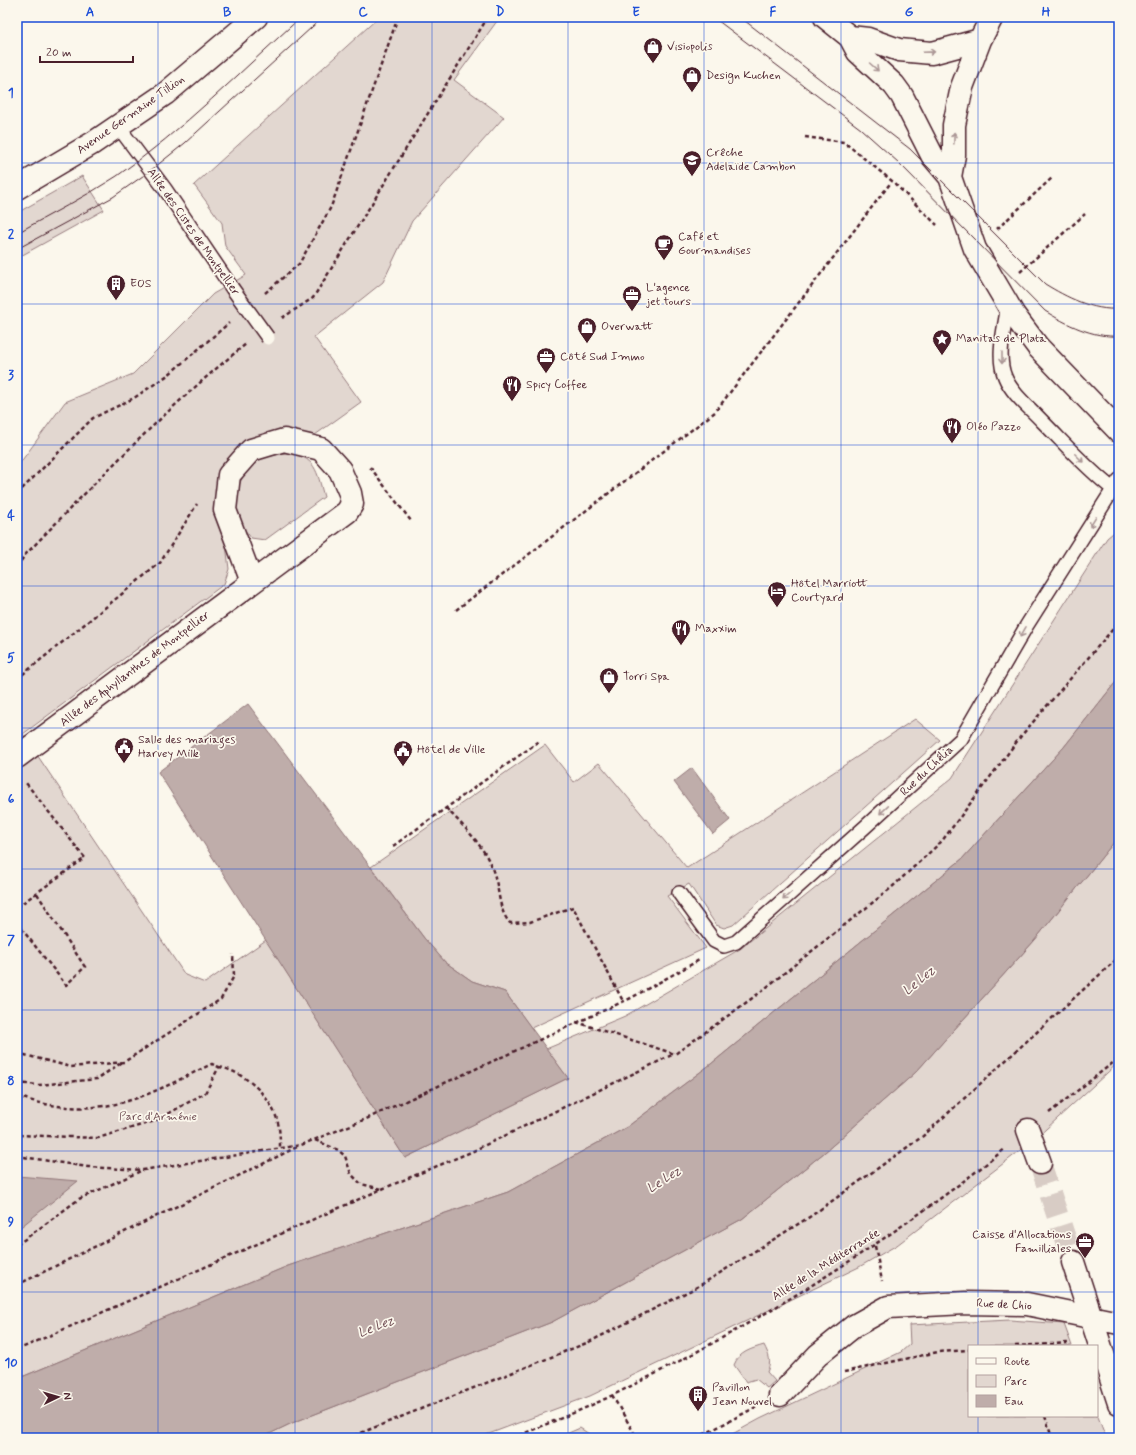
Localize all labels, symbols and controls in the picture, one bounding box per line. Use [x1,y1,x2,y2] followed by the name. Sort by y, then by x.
[86,4,94,21] text: A
[223,4,232,21] text: B
[358,4,368,21] text: C
[496,4,505,21] text: D
[632,4,640,21] text: E
[770,4,777,21] text: F
[905,4,914,21] text: G
[1042,4,1051,21] text: H
[642,36,664,64] shop icon: Visiopolis
[40,38,133,64] scale bar
[667,39,713,55] place label: Visiopolis
[46,45,72,61] text: 20 m
[922,48,935,56] one-way arrow
[869,62,879,71] one-way arrow
[681,65,703,93] shop icon: Design Kuchen
[706,68,781,84] place label: Design Kuchen
[74,72,188,158] street label: Avenue Germaine Tillion
[8,85,14,102] text: 1
[950,132,958,145] one-way arrow
[706,145,796,175] place label: Crêche Adelaïde Cambon
[681,149,703,177] school or university icon: Crêche Adelaïde Cambon
[143,165,243,299] street label: Allée des Cistes de Montpellier
[8,226,15,243] text: 2
[678,229,752,259] place label: Café et Gourmandises
[653,233,675,261] cafe icon: Café et Gourmandises
[105,273,127,301] building icon: EOS
[130,276,152,292] place label: EOS
[645,280,691,310] place label: L'agence jet tours
[621,284,643,312] office icon: L'agence jet tours
[576,316,598,344] shop icon: Overwatt
[601,319,654,335] place label: Overwatt
[931,328,953,356] place icon: Manitas de Plata
[956,331,1047,347] place label: Manitas de Plata
[535,346,557,374] office icon: Côté Sud Immo
[560,349,645,365] place label: Côté Sud Immo
[998,351,1006,364] one-way arrow
[8,367,14,384] text: 3
[501,374,523,402] restaurant icon: Spicy Coffee
[526,377,588,393] place label: Spicy Coffee
[941,416,963,444] restaurant icon: Oléo Pazzo
[966,419,1021,435] place label: Oléo Pazzo
[1074,453,1084,463] one-way arrow
[7,508,15,525] text: 4
[1088,516,1096,528] one-way arrow
[791,576,869,606] place label: Hôtel Marriott Courtyard
[766,580,788,608] hotel icon: Hôtel Marriott Courtyard
[57,607,213,731] street label: Allée des Aphyllanthes de Montpellier
[670,618,692,646] restaurant icon: Maxxim
[695,621,737,637] place label: Maxxim
[1018,626,1026,638] one-way arrow
[7,650,15,667] text: 5
[598,666,620,694] shop icon: Torri Spa
[623,669,670,685] place label: Torri Spa
[138,732,235,762] place label: Salle des mariages Harvey Milk
[113,736,135,764] public building icon: Salle des mariages Harvey Milk
[392,739,414,767] public building icon: Hôtel de Ville
[417,742,486,758] place label: Hôtel de Ville
[897,742,957,800] street label: Rue du Chélia
[8,791,15,808] text: 6
[879,805,890,814] one-way arrow
[783,891,793,900] one-way arrow
[7,932,15,949] text: 7
[899,962,939,999] water label: Le Lez
[7,1073,15,1090] text: 8
[119,1109,197,1125] park label: Parc d'Arménie
[644,1163,685,1197] water label: Le Lez
[8,1214,15,1231] text: 9
[769,1225,883,1305] street label: Allée de la Méditerranée
[972,1227,1071,1257] place label: Caisse d'Allocations Familliales
[1074,1231,1096,1259] office icon: Caisse d'Allocations Familliales
[976,1296,1032,1314] street label: Rue de Chio
[356,1312,397,1342] water label: Le Lez
[968,1345,1098,1417] legend
[1004,1354,1030,1370] text: Route
[4,1355,18,1372] text: 10
[1004,1374,1027,1390] text: Parc
[38,1377,78,1417] north arrow
[712,1380,772,1410] place label: Pavillon Jean Nouvel
[687,1384,709,1412] building icon: Pavillon Jean Nouvel
[60,1392,74,1400] text: N
[1004,1394,1024,1410] text: Eau

